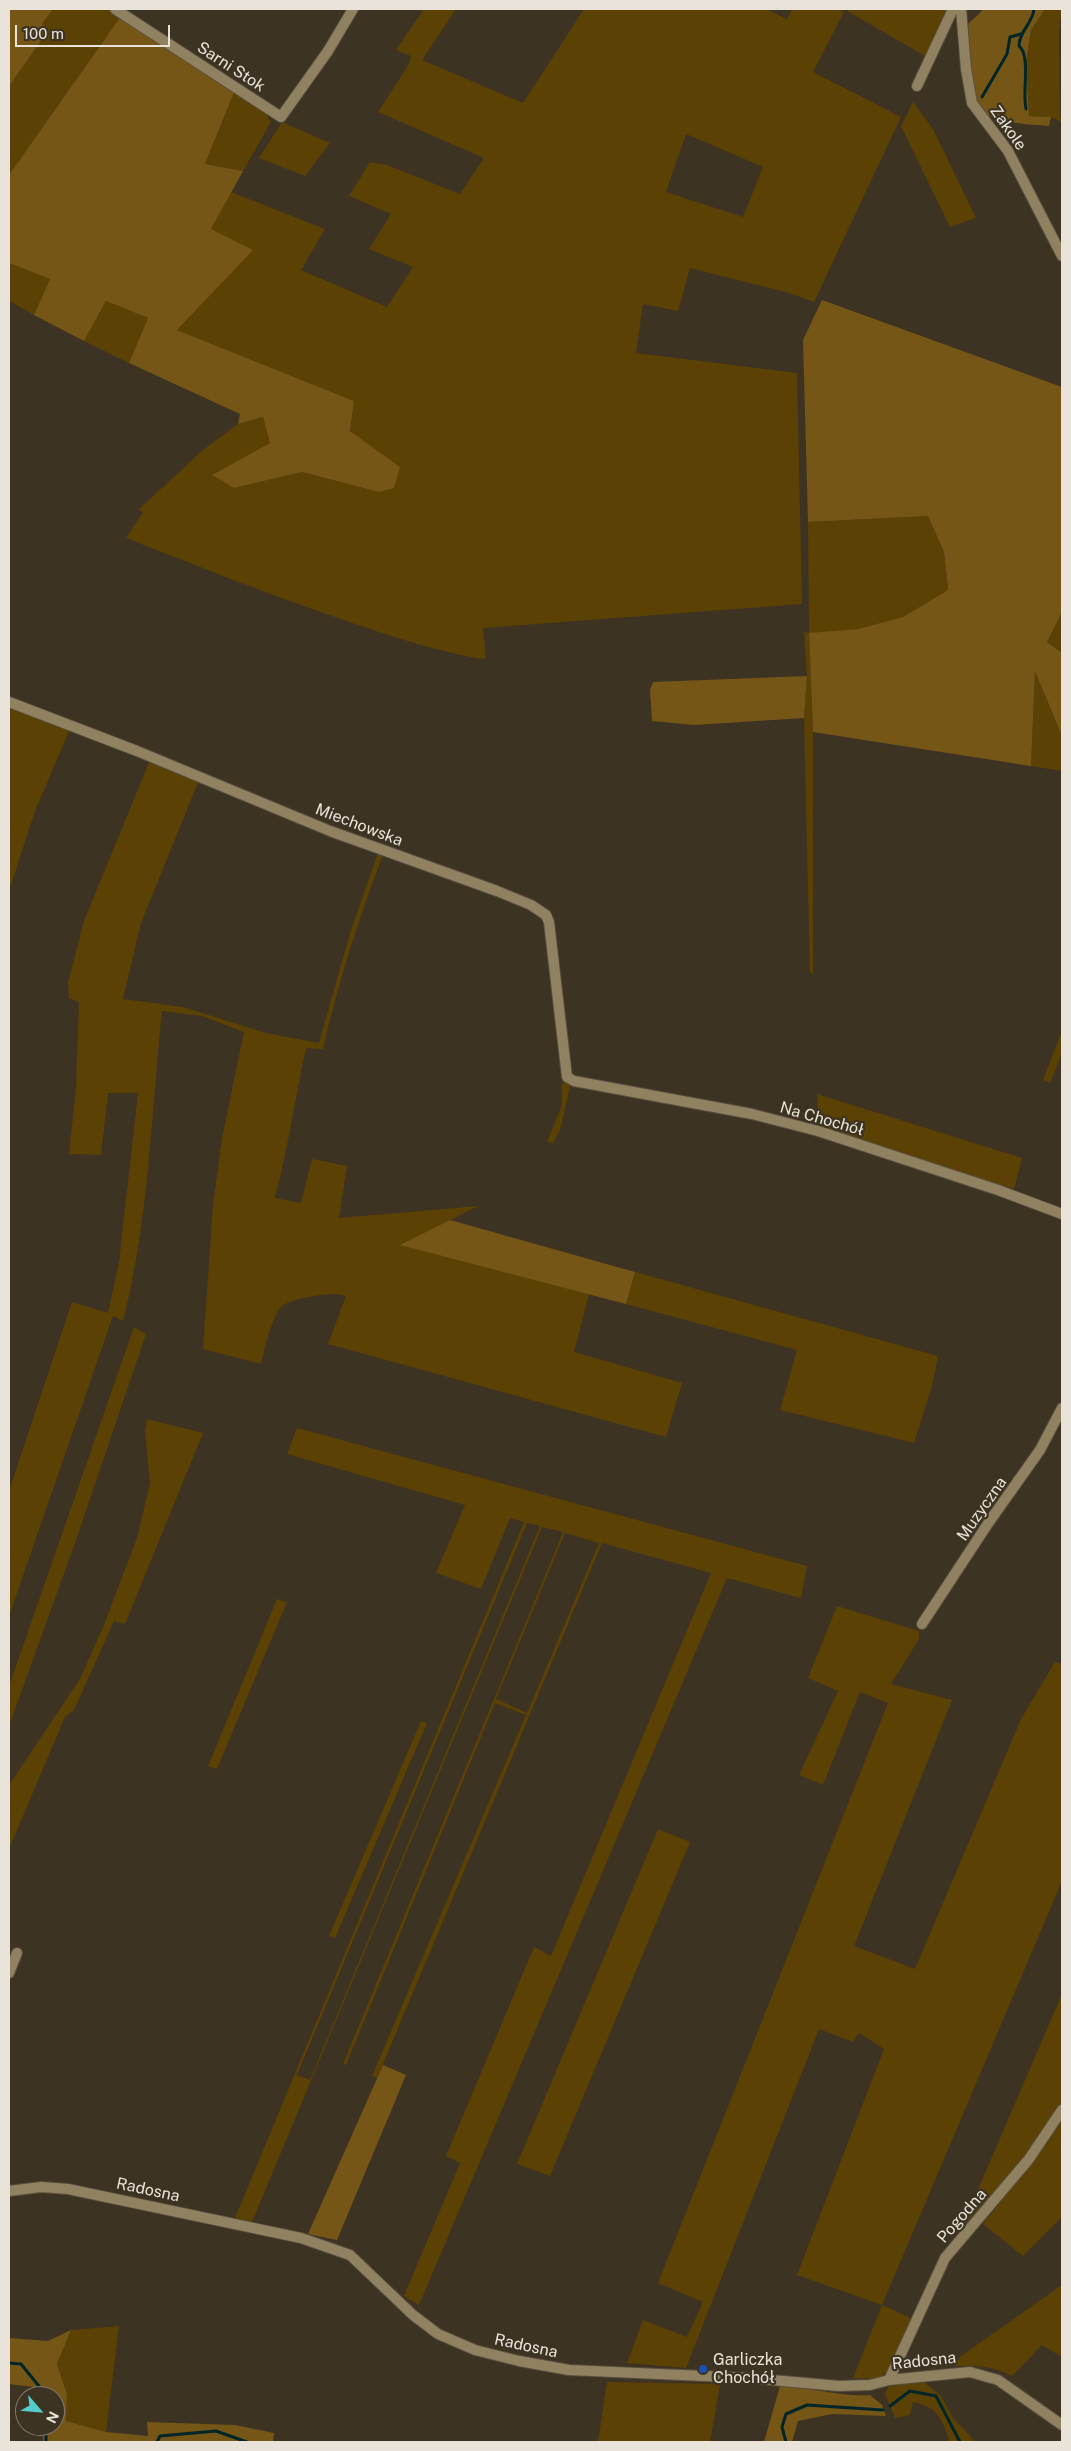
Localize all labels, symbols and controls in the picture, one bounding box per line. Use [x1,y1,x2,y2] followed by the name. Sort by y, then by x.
[18,15,172,47] scale bar
[23,25,64,42] text: 100 m
[193,38,269,96] street label: Sarni Stok
[986,102,1030,154] street label: Zakole
[313,800,405,850] street label: Miechowska
[778,1098,866,1140] street label: Na Chochół
[953,1473,1011,1545] street label: Muzyczna
[115,2174,181,2206] street label: Radosna
[933,2185,991,2247] street label: Pogodna
[493,2330,559,2362] street label: Radosna
[891,2348,957,2374] street label: Radosna
[713,2350,782,2388] place label: Garliczka Chochół
[697,2363,709,2375] marker: Garliczka Chochół
[15,2386,65,2436] north arrow
[43,2409,62,2426] text: N

